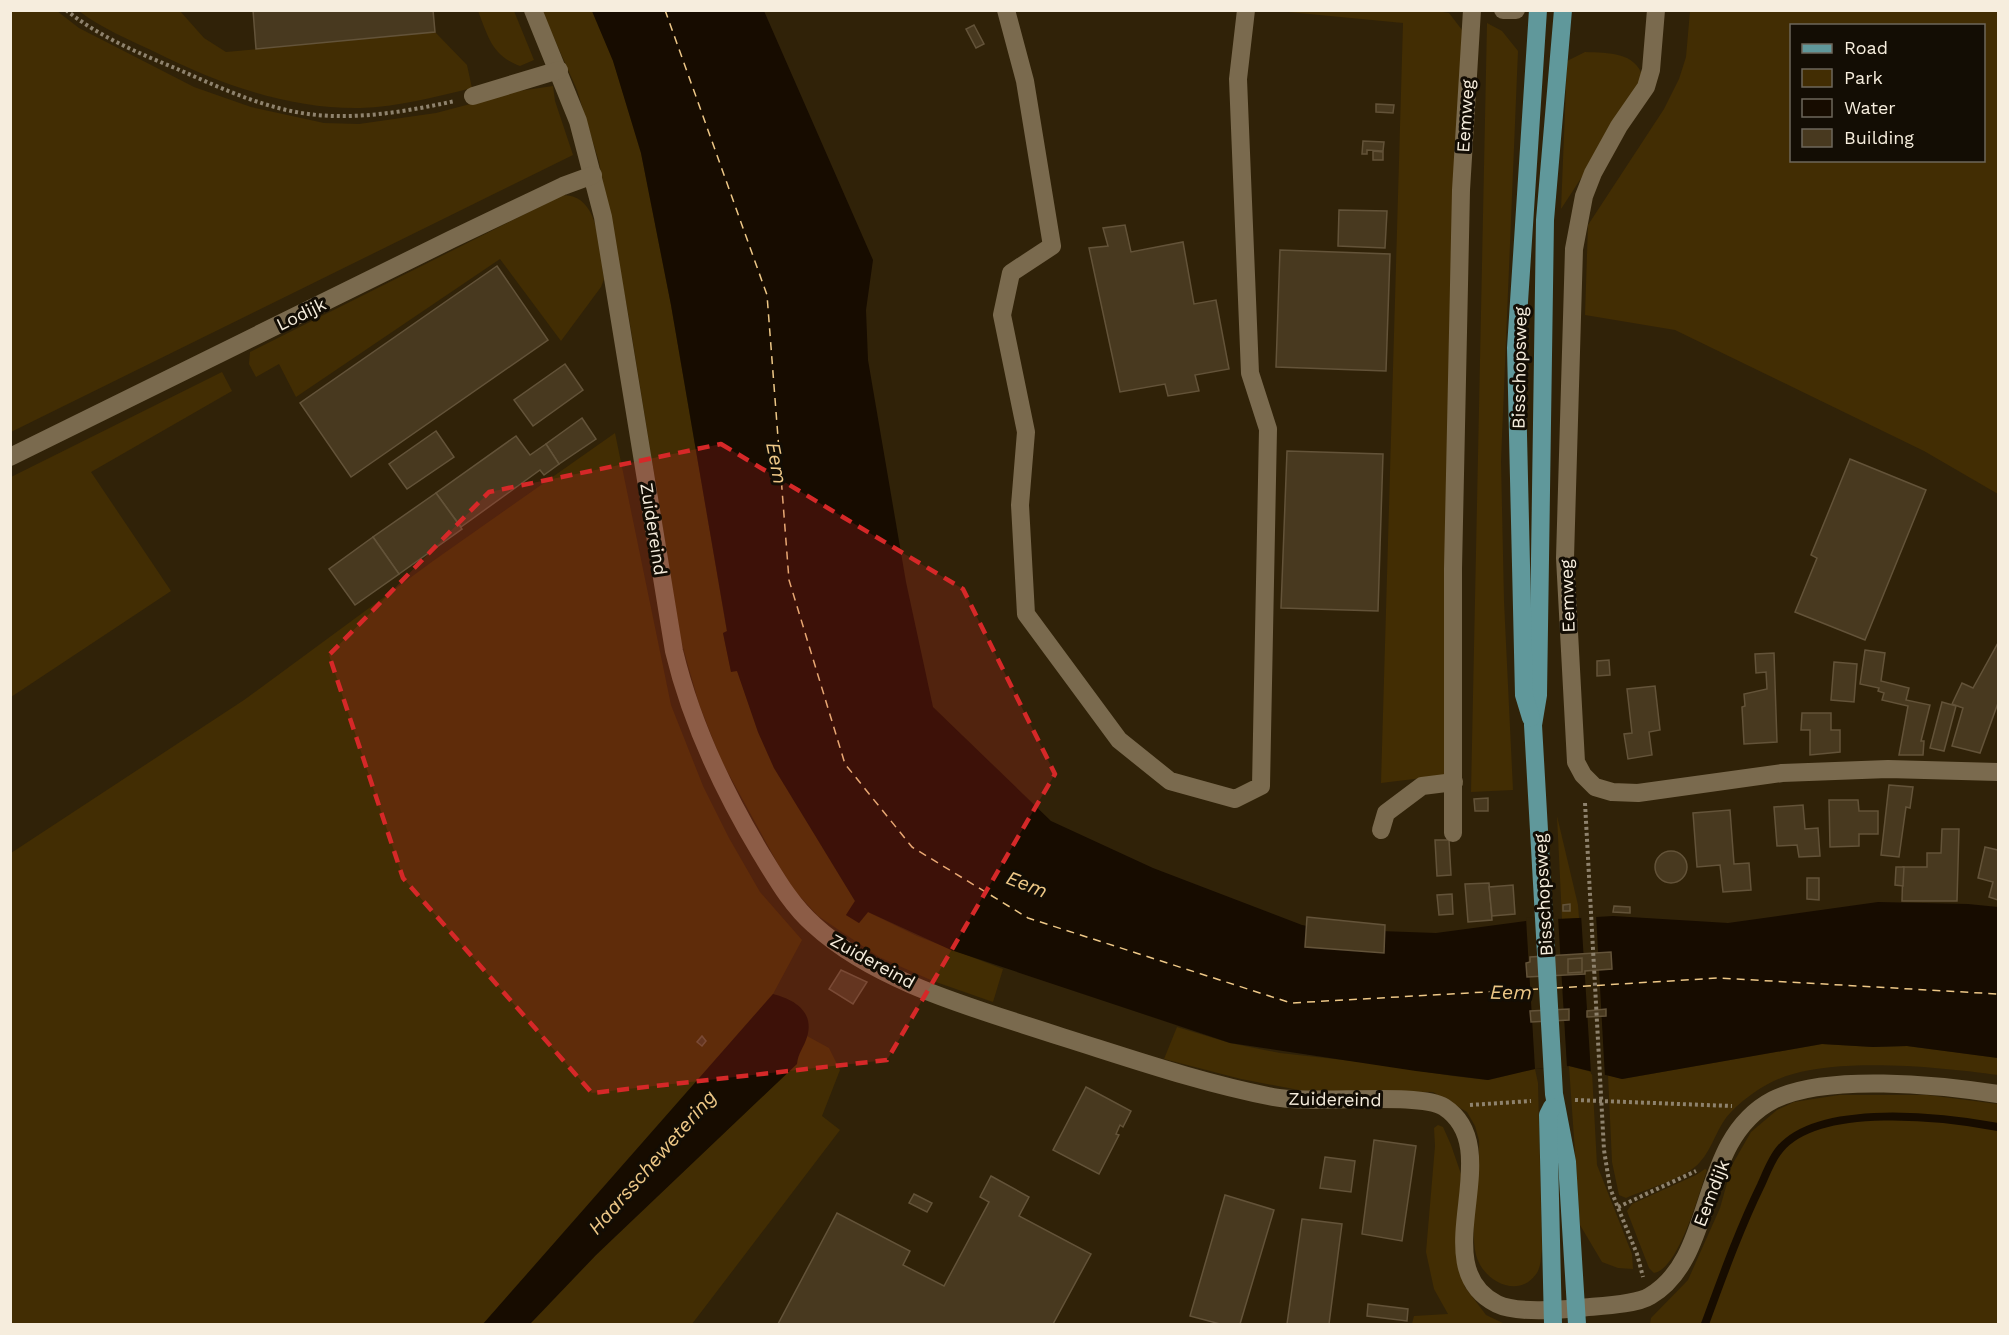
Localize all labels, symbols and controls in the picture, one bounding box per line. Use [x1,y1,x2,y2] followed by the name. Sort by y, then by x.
[1790,24,1985,162] legend
[1844,37,1888,58] text: Road
[1844,67,1883,88] text: Park
[1452,78,1478,153] street label: Eemweg
[1844,97,1896,118] text: Water
[1844,127,1914,148] text: Building
[273,293,329,335] street label: Lodijk
[1507,306,1531,429] street label: Bisschopsweg
[761,440,793,486] water label: Eem
[636,481,672,577] street label: Zuidereind
[1555,559,1579,633] street label: Eemweg
[1529,833,1557,957] street label: Bisschopsweg
[1003,865,1051,903] water label: Eem
[827,929,919,993] street label: Zuidereind
[1490,980,1532,1004] water label: Eem
[583,1085,721,1239] water label: Haarsschewetering
[1288,1088,1382,1110] street label: Zuidereind
[1689,1157,1733,1229] street label: Eemdijk

